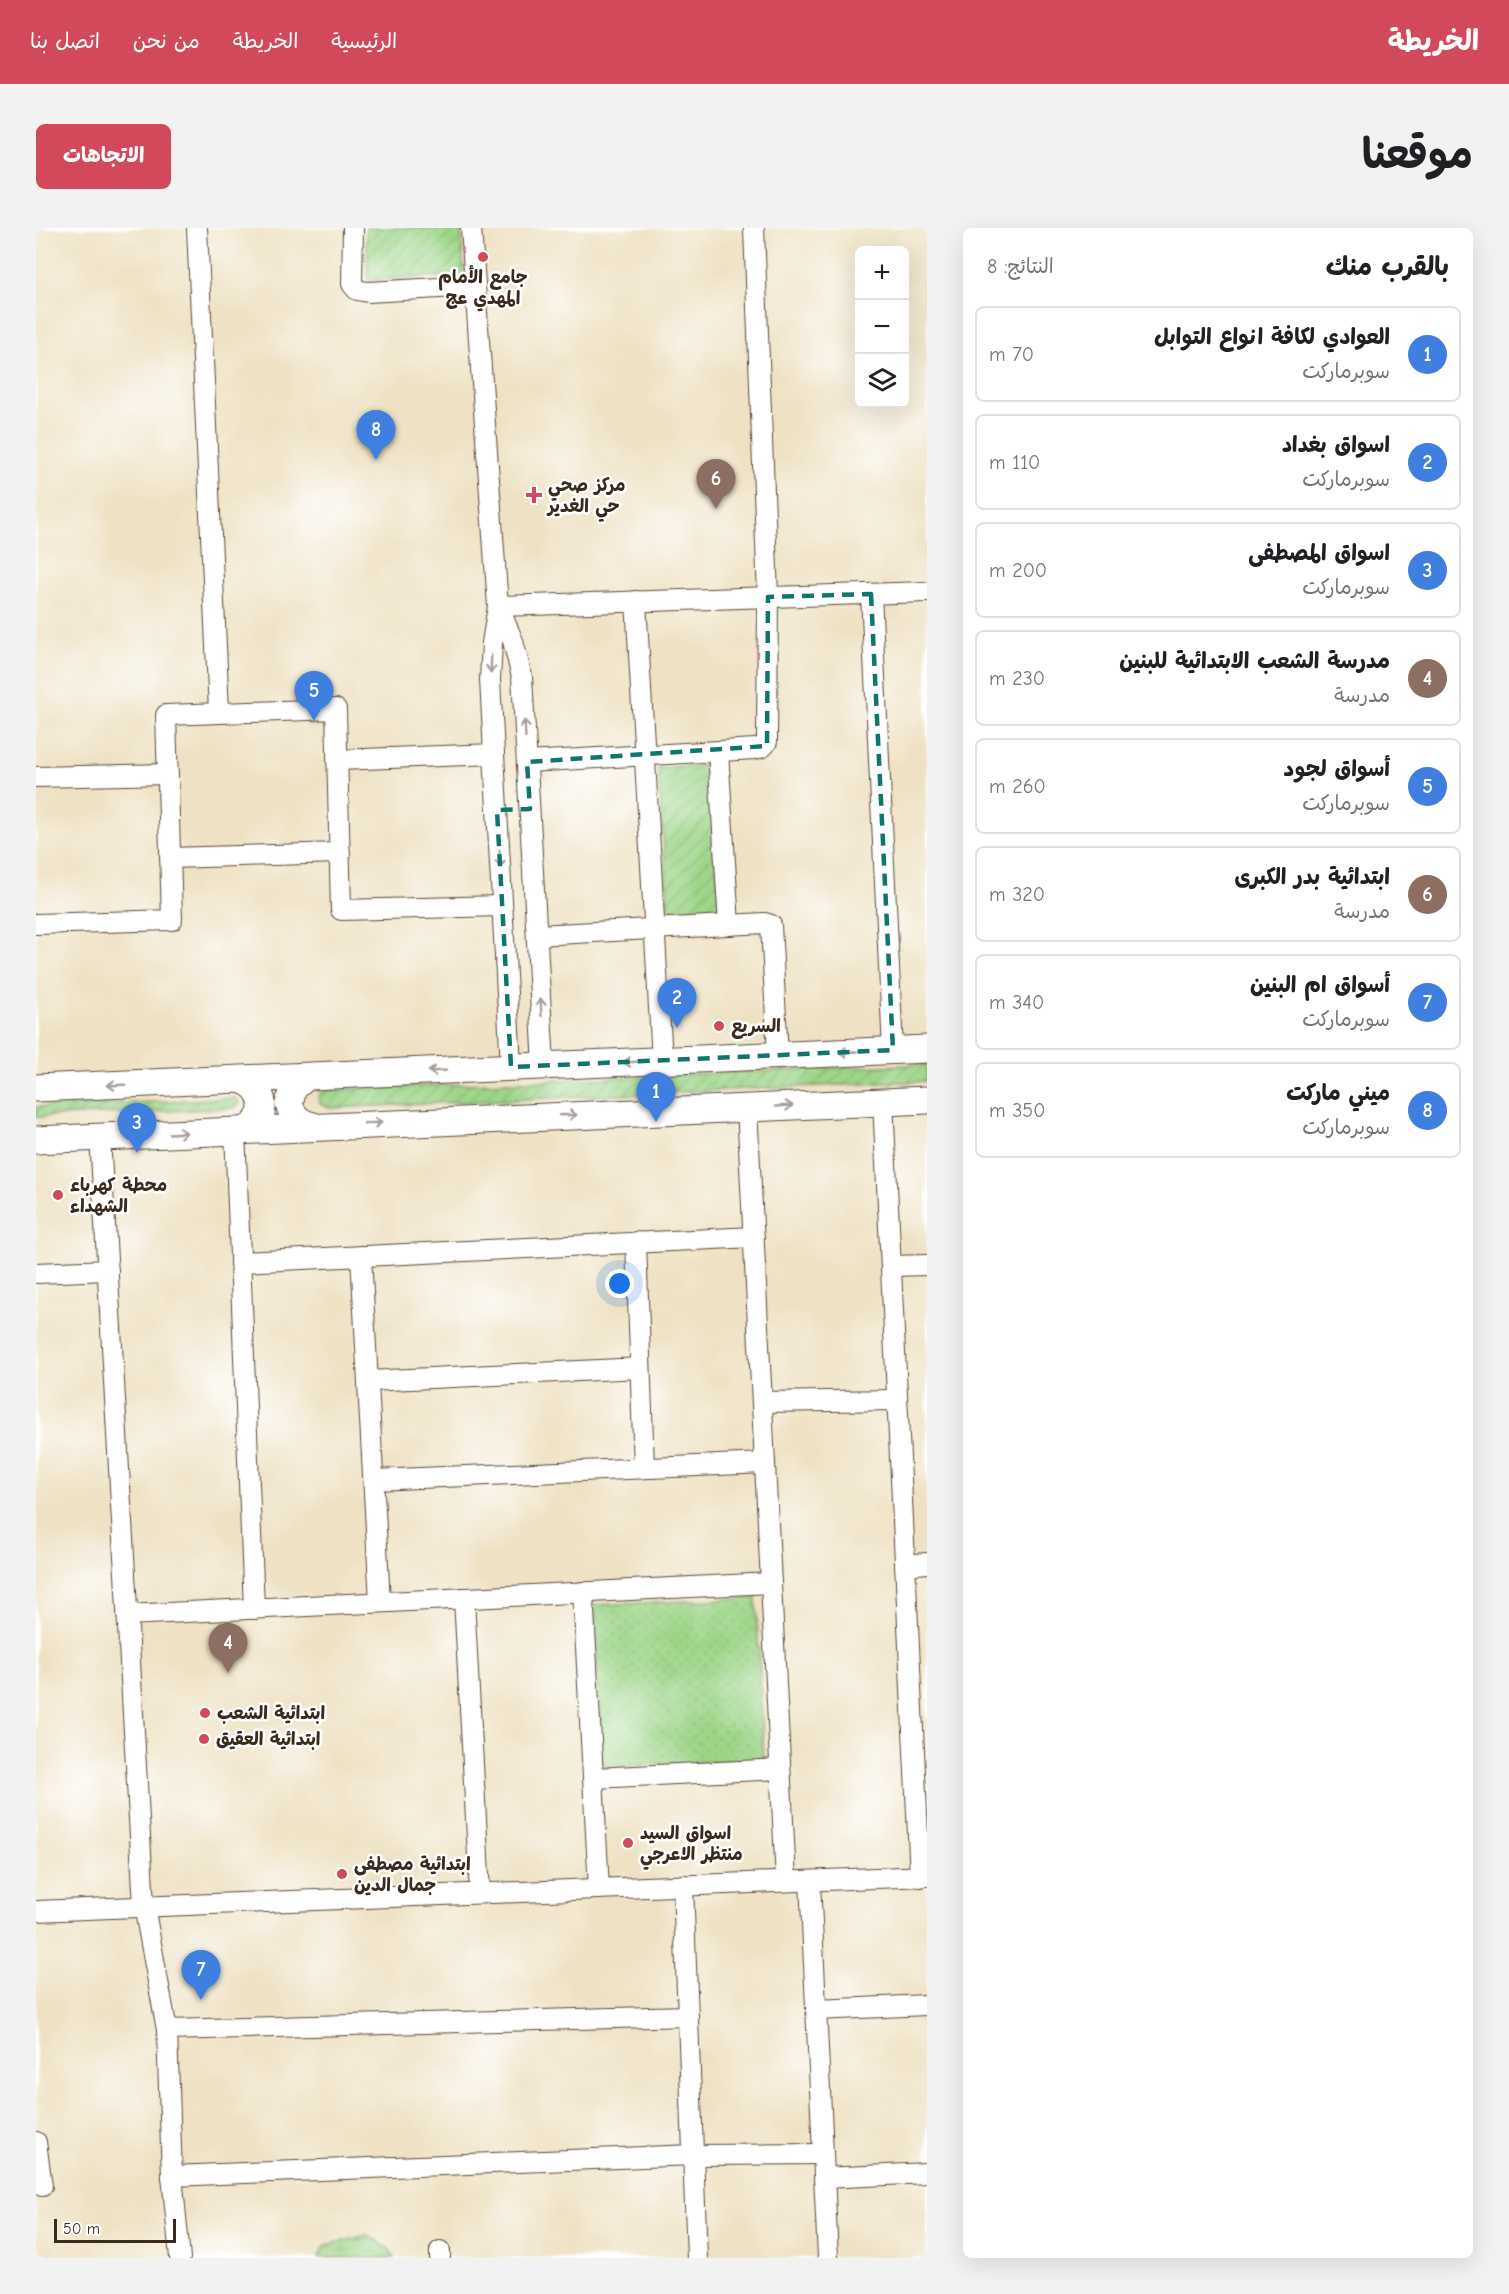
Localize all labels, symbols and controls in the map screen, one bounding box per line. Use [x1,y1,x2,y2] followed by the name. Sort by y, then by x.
[1388,25,1479,57] text: الخريطة
[30,29,100,53] text: اتصل بنا
[133,29,200,53] text: من نحن
[233,29,298,53] text: الخريطة
[331,29,397,53] text: الرئيسية
[36,124,171,189] button: الاتجاهات
[1362,130,1473,179] text: موقعنا
[855,246,909,408] map controls
[855,246,909,300] button: +
[476,250,490,264] marker: جامع الأمام المهدي عج
[1326,252,1449,282] text: بالقرب منك
[987,255,1054,278] text: النتائج: 8
[438,265,528,312] place label: جامع الأمام المهدي عج
[855,300,909,354] button: −
[1154,324,1390,350] text: العوادي لكافة انواع التوابل
[989,343,1034,366] text: 70 m
[1424,343,1431,366] text: 1
[855,354,909,408] button: layers
[1302,360,1390,383] text: سوبرماركت
[356,410,396,460] pin: 8
[1282,432,1390,458] text: اسواق بغداد
[989,451,1040,474] text: 110 m
[1423,451,1432,474] text: 2
[696,460,736,509] pin: 6
[1302,468,1390,491] text: سوبرماركت
[546,475,625,522] place label: مركز صحي حي الغدير
[525,486,543,504] marker: مركز صحي حي الغدير
[1248,540,1390,566] text: اسواق المصطفى
[989,559,1047,582] text: 200 m
[1423,559,1432,582] text: 3
[1302,576,1390,599] text: سوبرماركت
[1119,648,1390,674] text: مدرسة الشعب الابتدائية للبنين
[485,654,497,674] one-way arrow
[989,667,1045,690] text: 230 m
[1423,667,1432,690] text: 4
[294,672,334,721] pin: 5
[1334,684,1390,707] text: مدرسة
[520,719,531,739] one-way arrow
[1284,756,1390,782] text: أسواق لجود
[989,775,1046,798] text: 260 m
[1422,775,1433,798] text: 5
[1302,792,1390,815] text: سوبرماركت
[494,848,505,868] one-way arrow
[1235,864,1390,890] text: ابتدائية بدر الكبرى
[989,883,1045,906] text: 320 m
[1422,883,1433,906] text: 6
[1334,900,1390,923] text: مدرسة
[1250,972,1390,998] text: أسواق ام البنين
[658,978,696,1028] pin: 2
[989,991,1044,1014] text: 340 m
[1423,991,1432,1014] text: 7
[535,998,546,1018] one-way arrow
[1302,1008,1390,1031] text: سوبرماركت
[731,1016,781,1039] place label: السريع
[712,1019,726,1033] marker: السريع
[838,1047,858,1058] one-way arrow
[622,1056,642,1067] one-way arrow
[428,1066,447,1077] one-way arrow
[636,1072,676,1122] pin: 1
[107,1079,127,1090] one-way arrow
[1286,1080,1390,1106] text: ميني ماركت
[989,1099,1045,1122] text: 350 m
[1422,1099,1433,1122] text: 8
[773,1100,793,1111] one-way arrow
[118,1104,156,1153] pin: 3
[557,1109,577,1121] one-way arrow
[1302,1116,1390,1139] text: سوبرماركت
[363,1118,383,1129] one-way arrow
[168,1127,188,1138] one-way arrow
[70,1175,167,1217] place label: محطة كهرباء الشهداء
[51,1188,65,1202] marker: محطة كهرباء الشهداء
[605,1269,634,1298] your location
[208,1624,248,1673] pin: 4
[217,1703,325,1724] place label: ابتدائية الشعب
[198,1706,212,1720] marker: ابتدائية الشعب
[216,1729,320,1750] place label: ابتدائية العقيق
[197,1732,211,1746] marker: ابتدائية العقيق
[640,1823,743,1870] place label: اسواق السيد منتظر الاعرجي
[621,1836,635,1850] marker: اسواق السيد منتظر الاعرجي
[354,1854,471,1896] place label: ابتدائية مصطفى جمال الدين
[335,1867,349,1881] marker: ابتدائية مصطفى جمال الدين
[182,1950,220,2000] pin: 7
[54,2216,176,2244] scale bar
[63,2220,100,2238] text: 50 m

